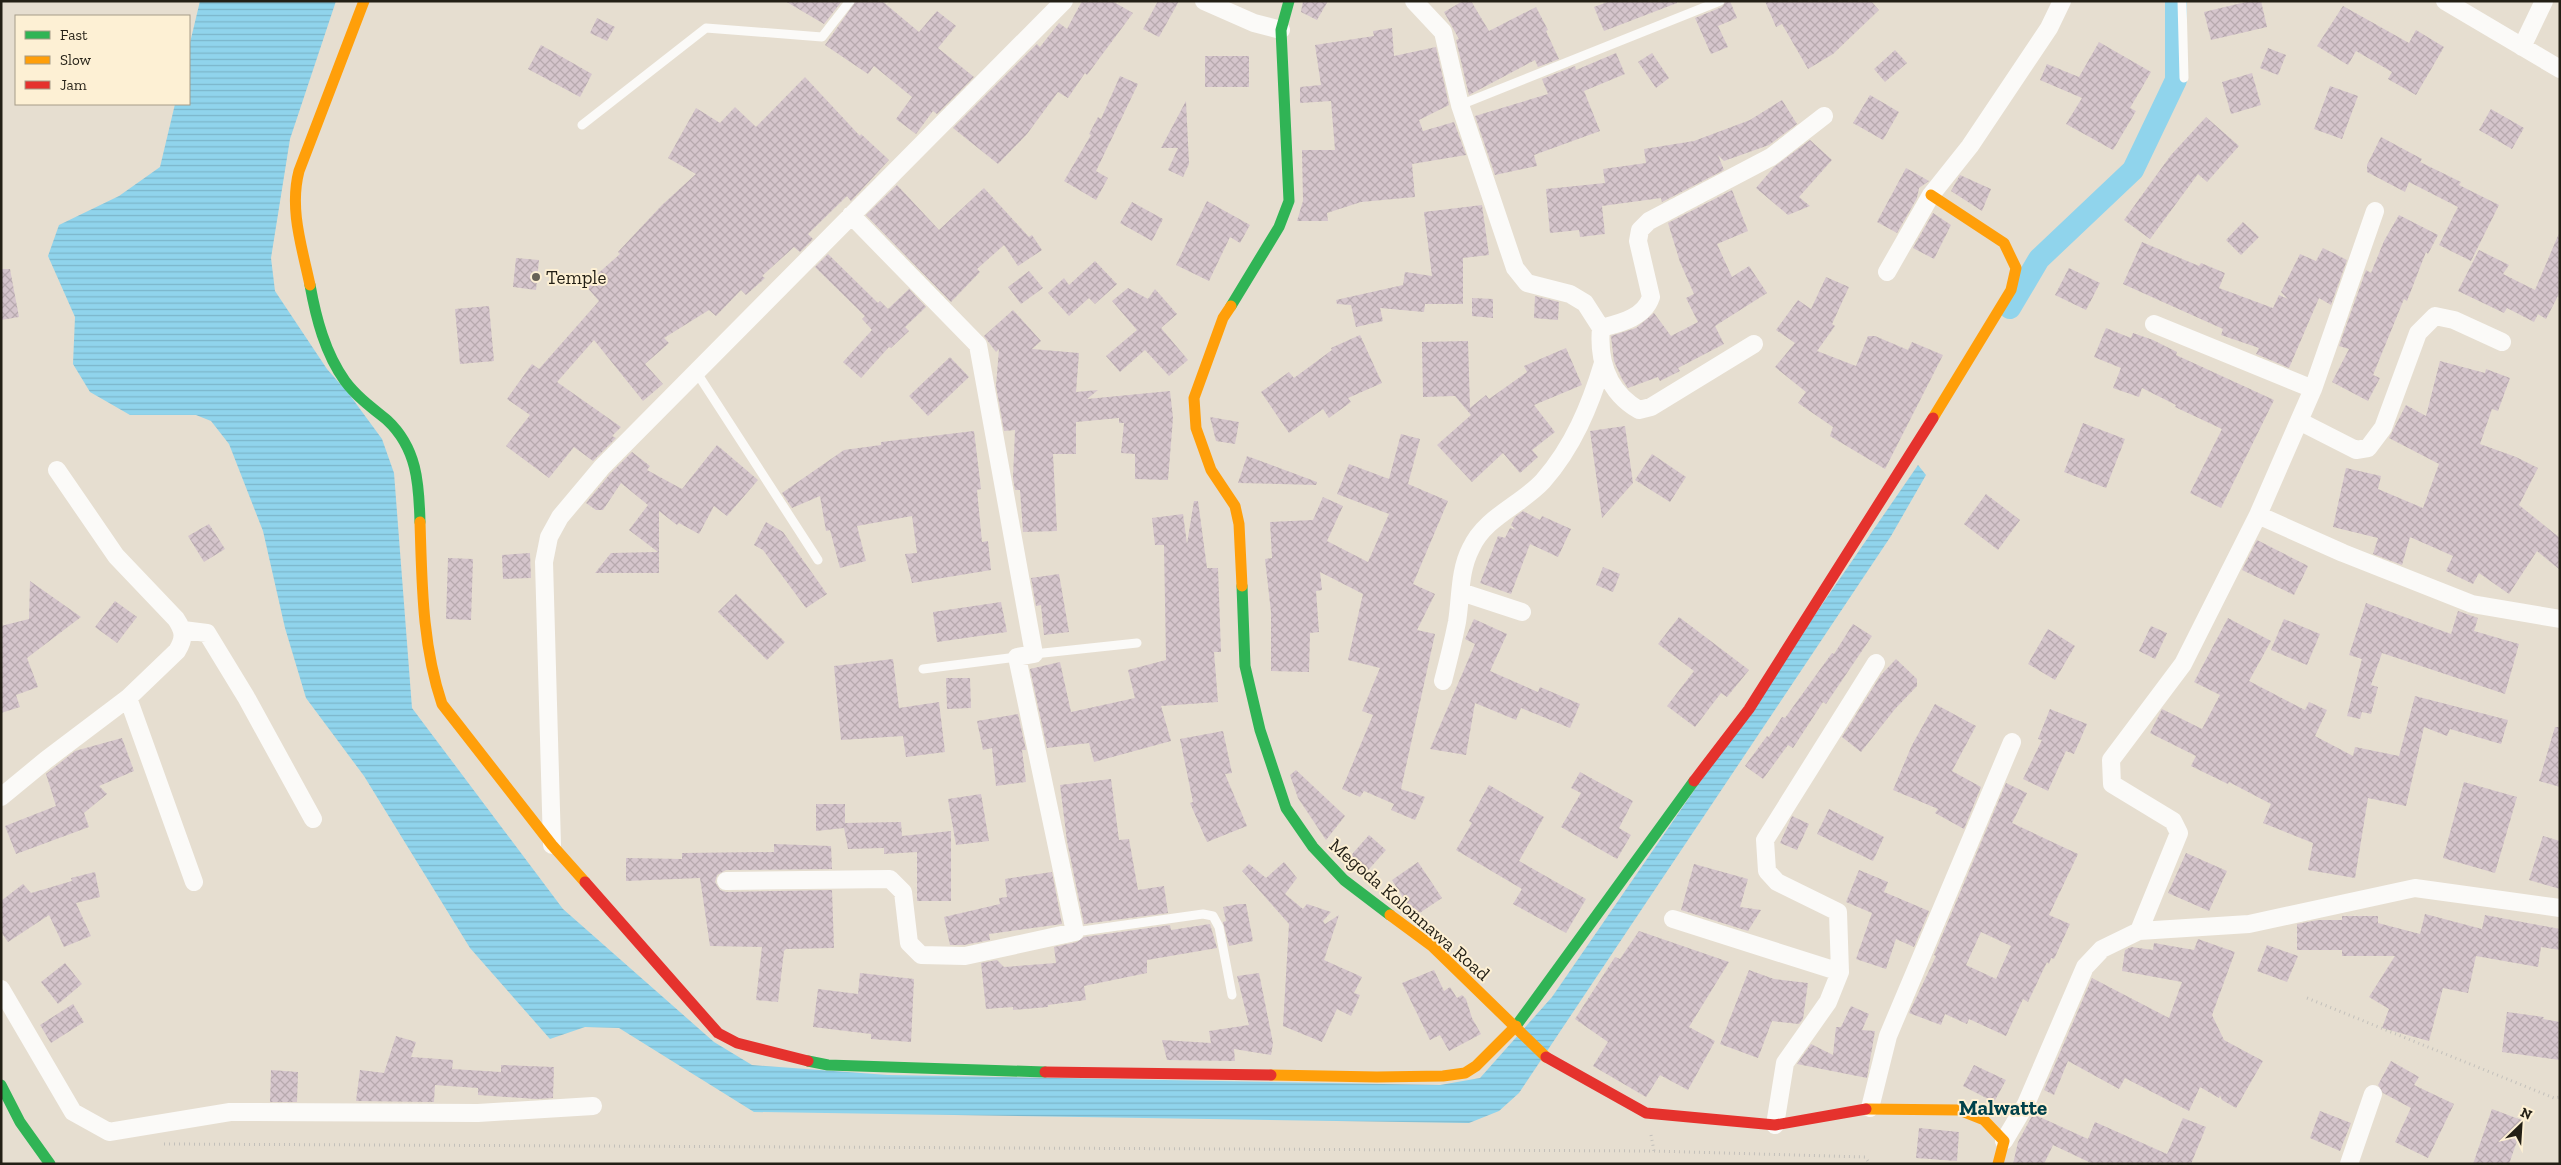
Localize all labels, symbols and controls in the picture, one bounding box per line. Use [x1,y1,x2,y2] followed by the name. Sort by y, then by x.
[15,15,190,105] legend
[60,26,88,44] text: Fast
[60,51,92,69] text: Slow
[60,76,87,94] text: Jam
[546,266,606,289] place label: Temple
[530,271,542,283] marker: Temple
[1325,833,1495,986] street label: Megoda Kolonnawa Road
[1959,1095,2047,1120] district label: Malwatte
[2496,1100,2546,1150] north arrow
[2518,1104,2535,1124] text: N

